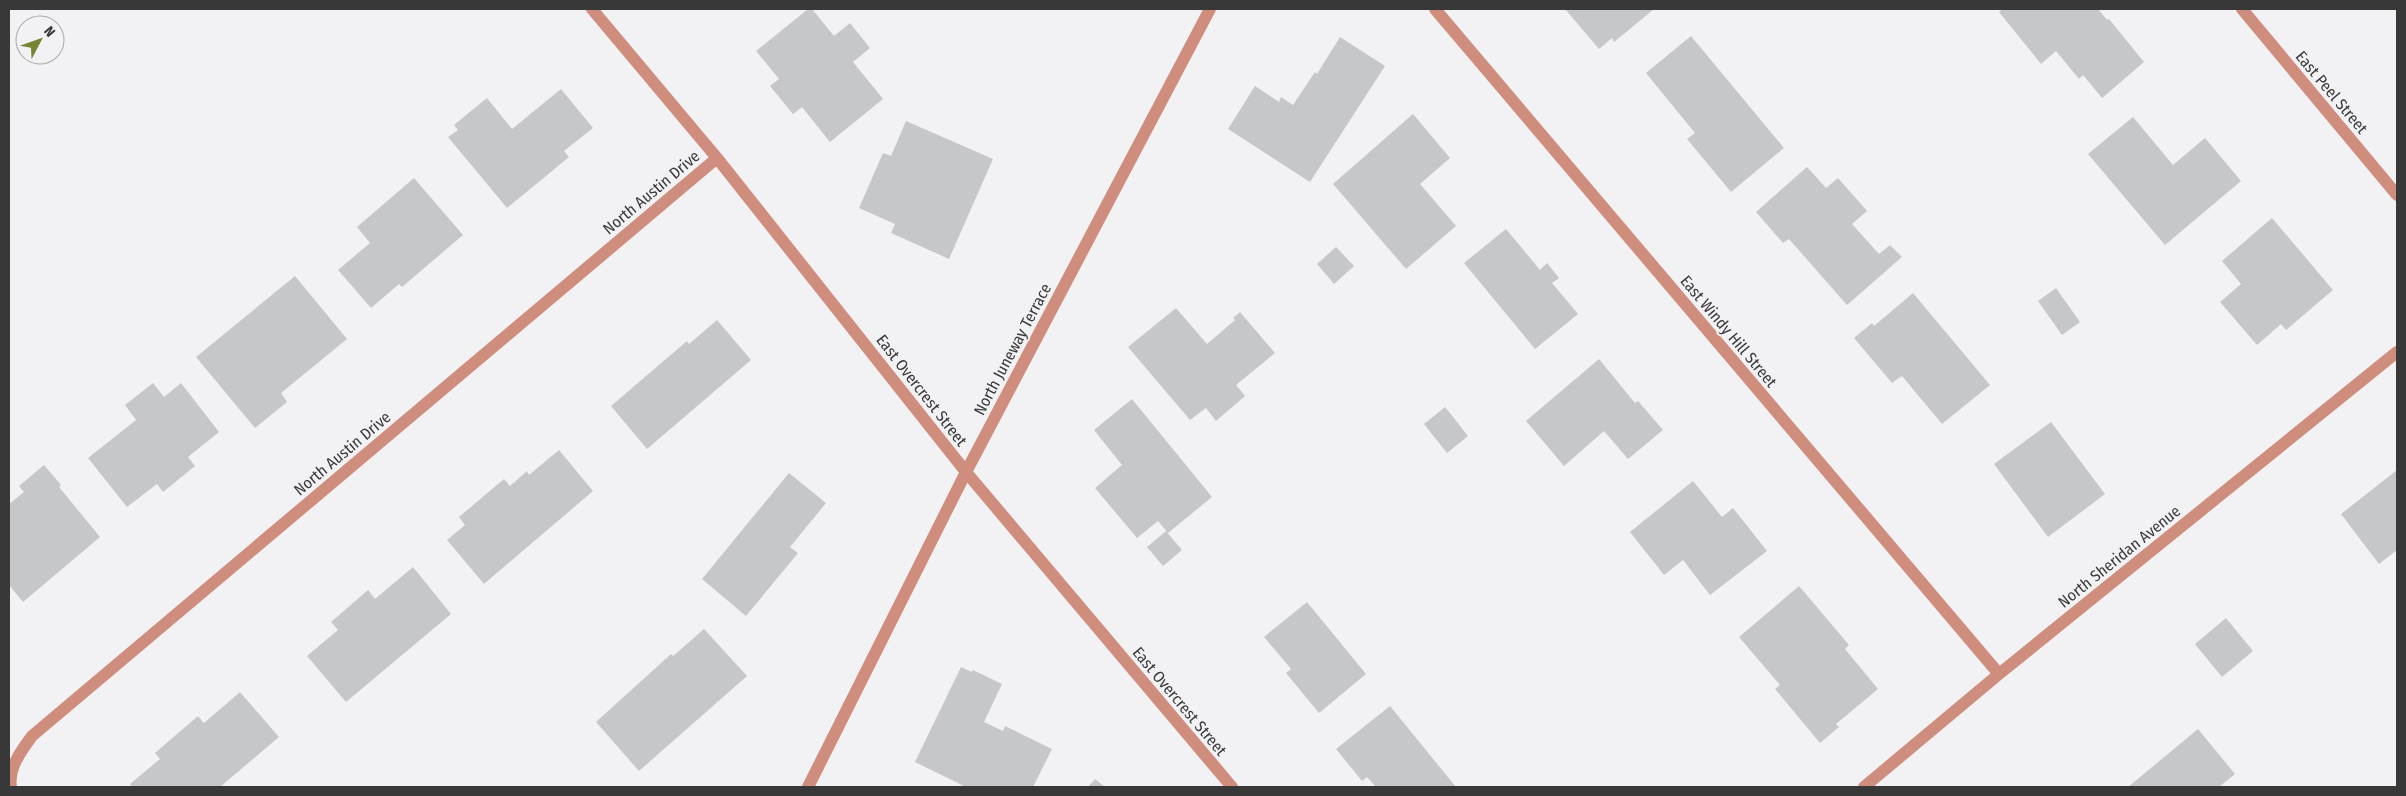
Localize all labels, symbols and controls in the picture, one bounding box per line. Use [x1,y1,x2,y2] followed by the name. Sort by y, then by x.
[15,15,65,65] north arrow
[40,23,59,41] text: N
[2292,47,2372,138] street label: East Peel Street
[599,146,703,238] street label: North Austin Drive
[1676,272,1781,392] street label: East Windy Hill Street
[970,280,1055,418] street label: North Juneway Terrace
[872,331,971,450] street label: East Overcrest Street
[290,407,394,499] street label: North Austin Drive
[2054,501,2184,612] street label: North Sheridan Avenue
[1129,643,1231,760] street label: East Overcrest Street

